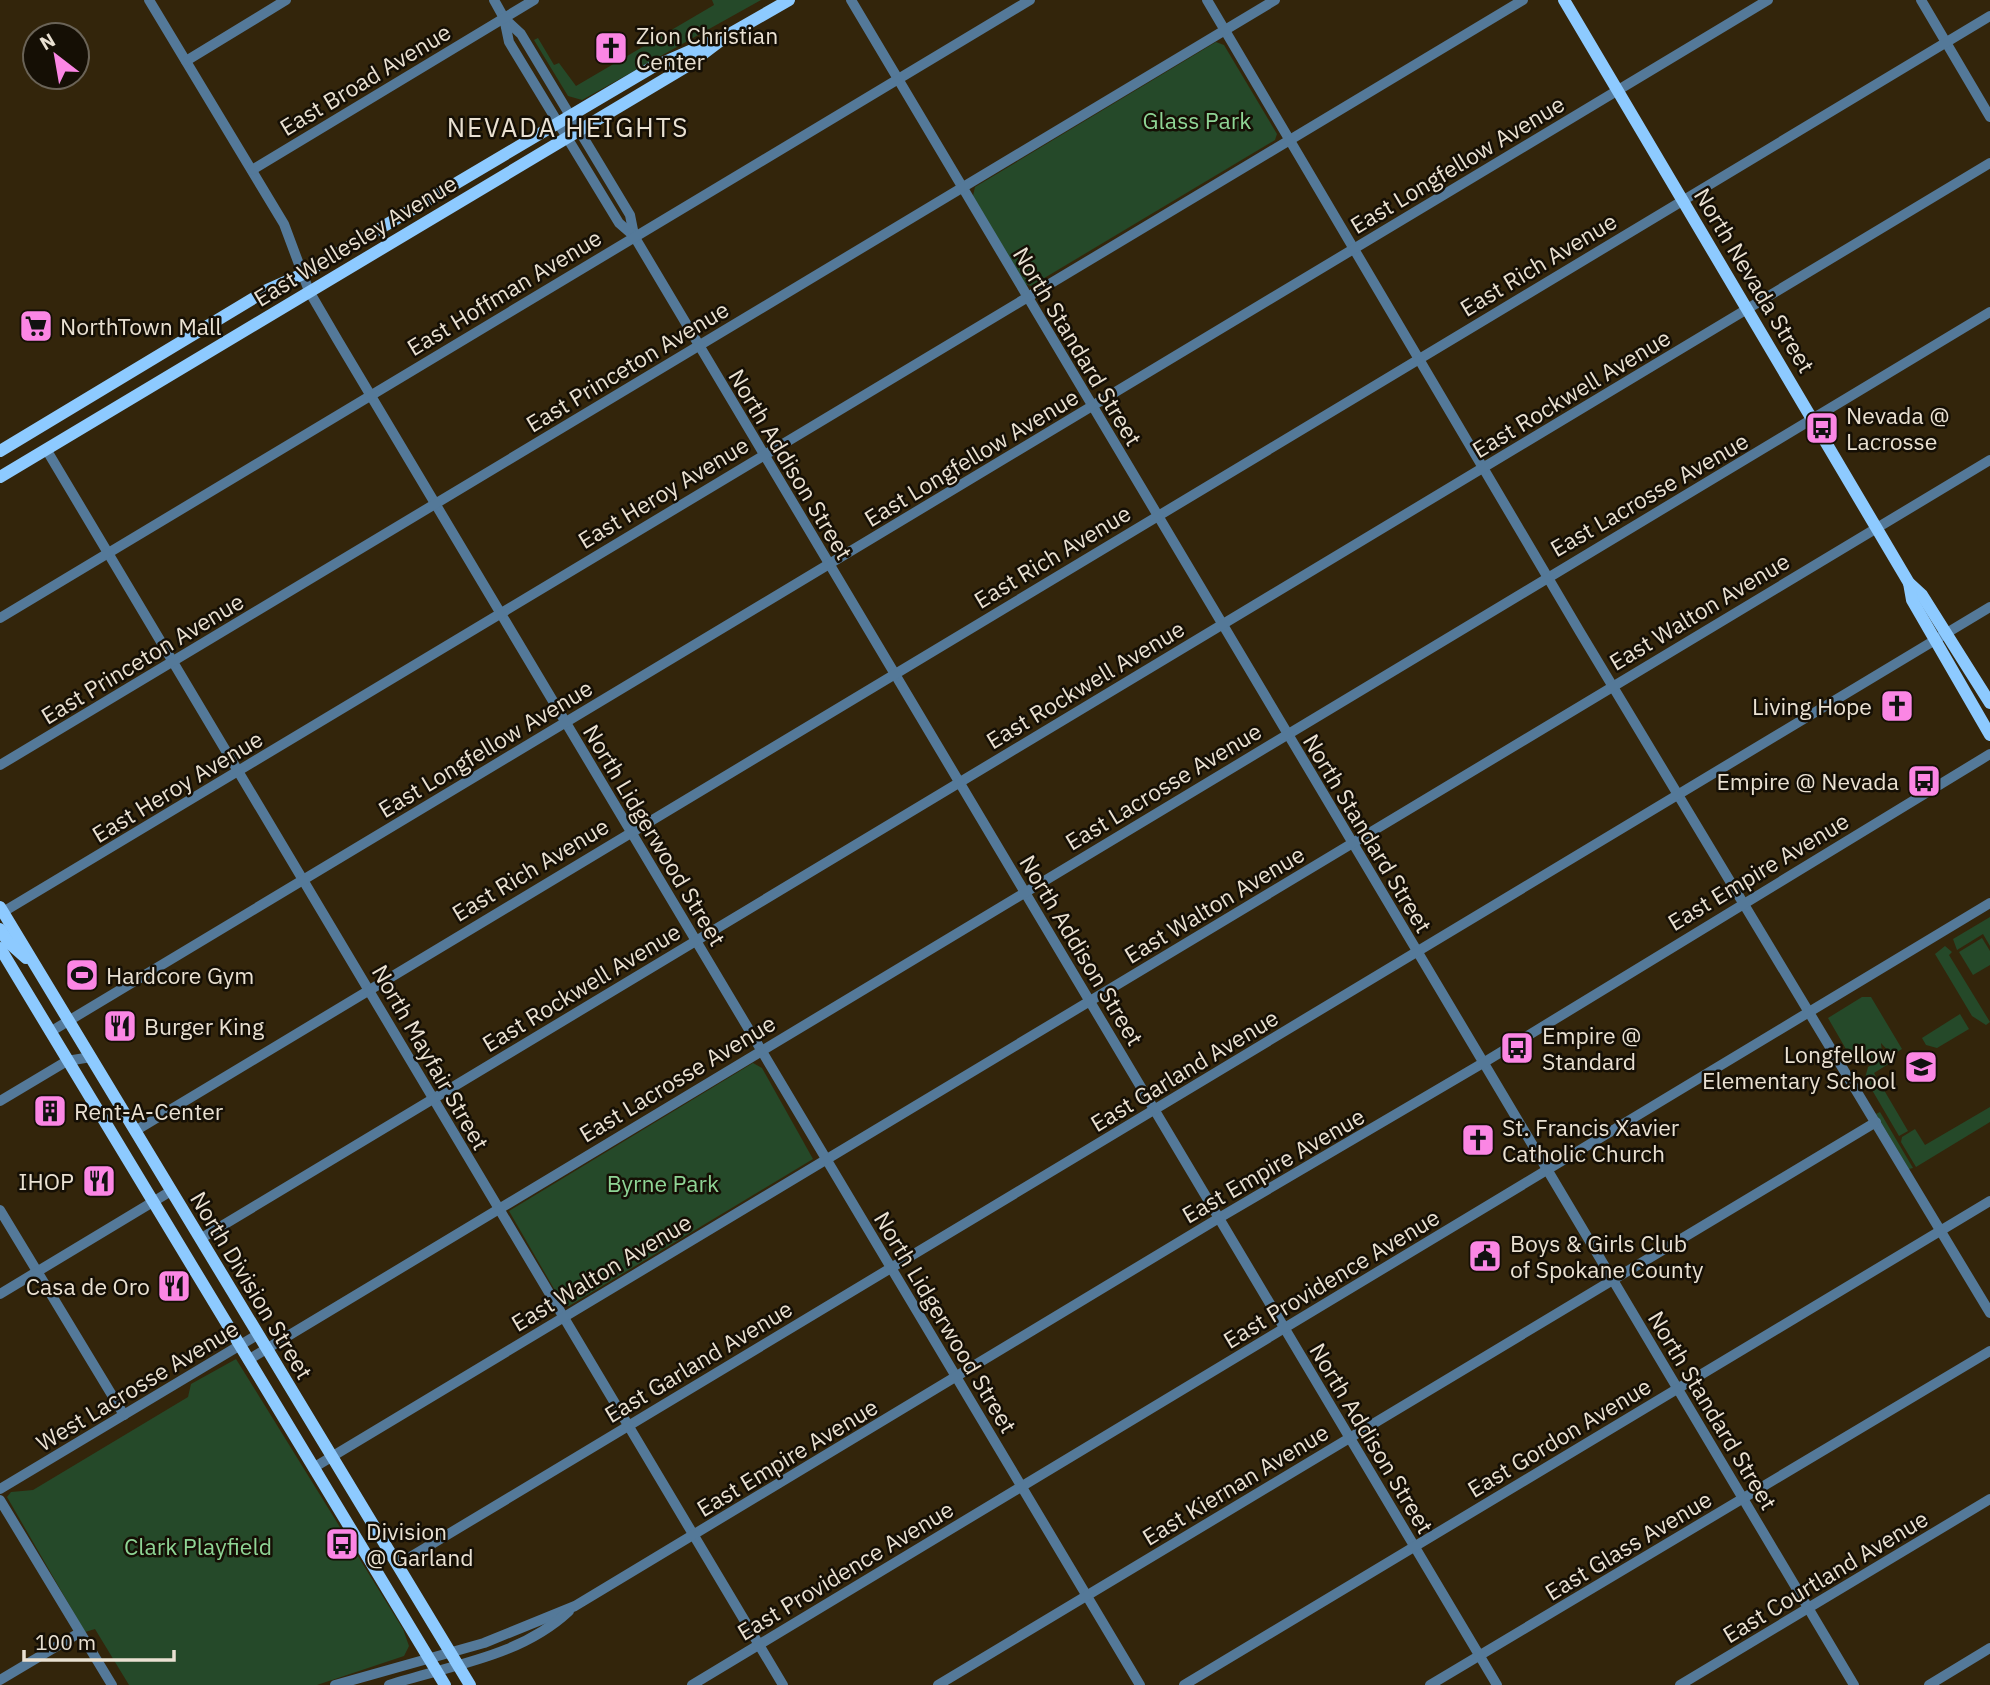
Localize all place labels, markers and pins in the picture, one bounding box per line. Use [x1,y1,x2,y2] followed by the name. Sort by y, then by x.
[636,20,778,76] place label: Zion Christian Center
[592,29,630,67] church icon: Zion Christian Center
[17,307,55,345] supermarket icon: NorthTown Mall
[60,311,221,341] place label: NorthTown Mall
[1846,400,1950,456] place label: Nevada @ Lacrosse
[1803,409,1841,447] bus stop icon: Nevada @ Lacrosse
[1878,687,1916,725] church icon: Living Hope
[1752,691,1872,721] place label: Living Hope
[1905,762,1943,800] bus stop icon: Empire @ Nevada
[1716,766,1899,796] place label: Empire @ Nevada
[63,956,101,994] sports icon: Hardcore Gym
[106,960,254,990] place label: Hardcore Gym
[101,1007,139,1045] restaurant icon: Burger King
[144,1011,264,1041] place label: Burger King
[1542,1020,1641,1076] place label: Empire @ Standard
[1498,1029,1536,1067] bus stop icon: Empire @ Standard
[1702,1039,1896,1095] place label: Longfellow Elementary School
[1902,1048,1940,1086] school or university icon: Longfellow Elementary School
[31,1092,69,1130] building icon: Rent-A-Center
[74,1096,224,1126] place label: Rent-A-Center
[1502,1112,1680,1168] place label: St. Francis Xavier Catholic Church
[1459,1121,1497,1159] church icon: St. Francis Xavier Catholic Church
[80,1162,118,1200] restaurant icon: IHOP
[18,1166,74,1196] place label: IHOP
[1510,1228,1704,1284] place label: Boys & Girls Club of Spokane County
[1466,1237,1504,1275] public building icon: Boys & Girls Club of Spokane County
[155,1267,193,1305] restaurant icon: Casa de Oro
[26,1271,150,1301] place label: Casa de Oro
[366,1516,474,1572] place label: Division @ Garland
[323,1525,361,1563] bus stop icon: Division @ Garland

